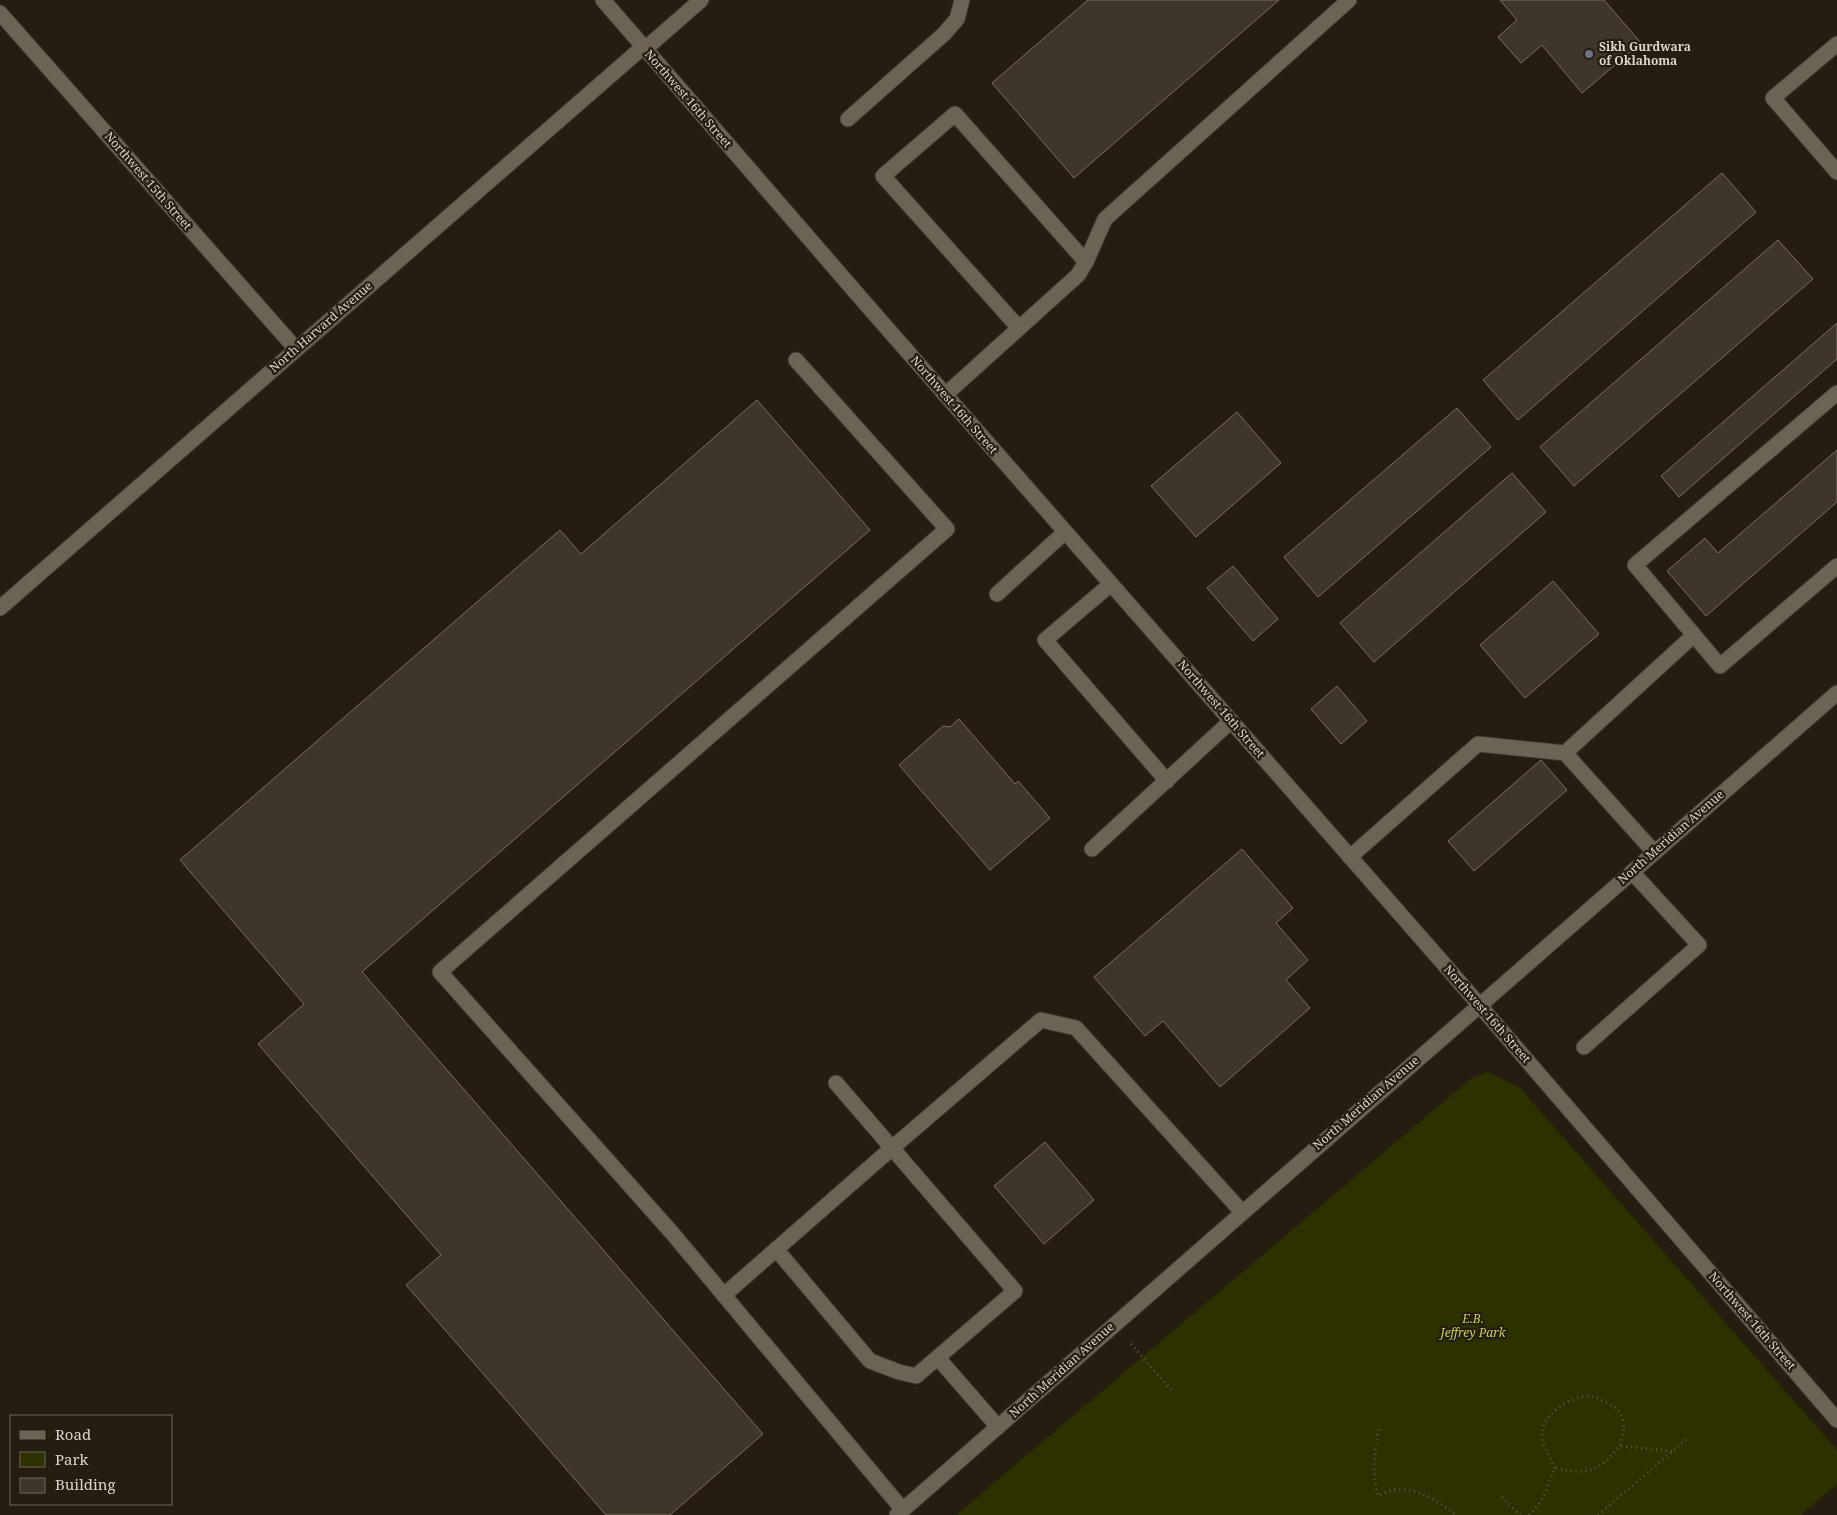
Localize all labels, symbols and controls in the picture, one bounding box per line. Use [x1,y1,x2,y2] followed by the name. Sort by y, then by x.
[1599,38,1691,69] place label: Sikh Gurdwara of Oklahoma
[641,46,736,151] street label: Northwest 16th Street
[1583,48,1595,60] marker: Sikh Gurdwara of Oklahoma
[101,128,196,233] street label: Northwest 15th Street
[266,277,376,376] street label: North Harvard Avenue
[907,352,1002,457] street label: Northwest 16th Street
[1174,656,1269,761] street label: Northwest 16th Street
[1614,786,1727,888] street label: North Meridian Avenue
[1440,961,1535,1066] street label: Northwest 16th Street
[1309,1052,1422,1154] street label: North Meridian Avenue
[1705,1268,1800,1373] street label: Northwest 16th Street
[1438,1310,1507,1341] park label: E.B. Jeffrey Park
[1006,1318,1118,1421] street label: North Meridian Avenue
[10,1415,172,1505] legend
[55,1424,91,1444] text: Road
[55,1449,89,1469] text: Park
[55,1474,116,1494] text: Building

